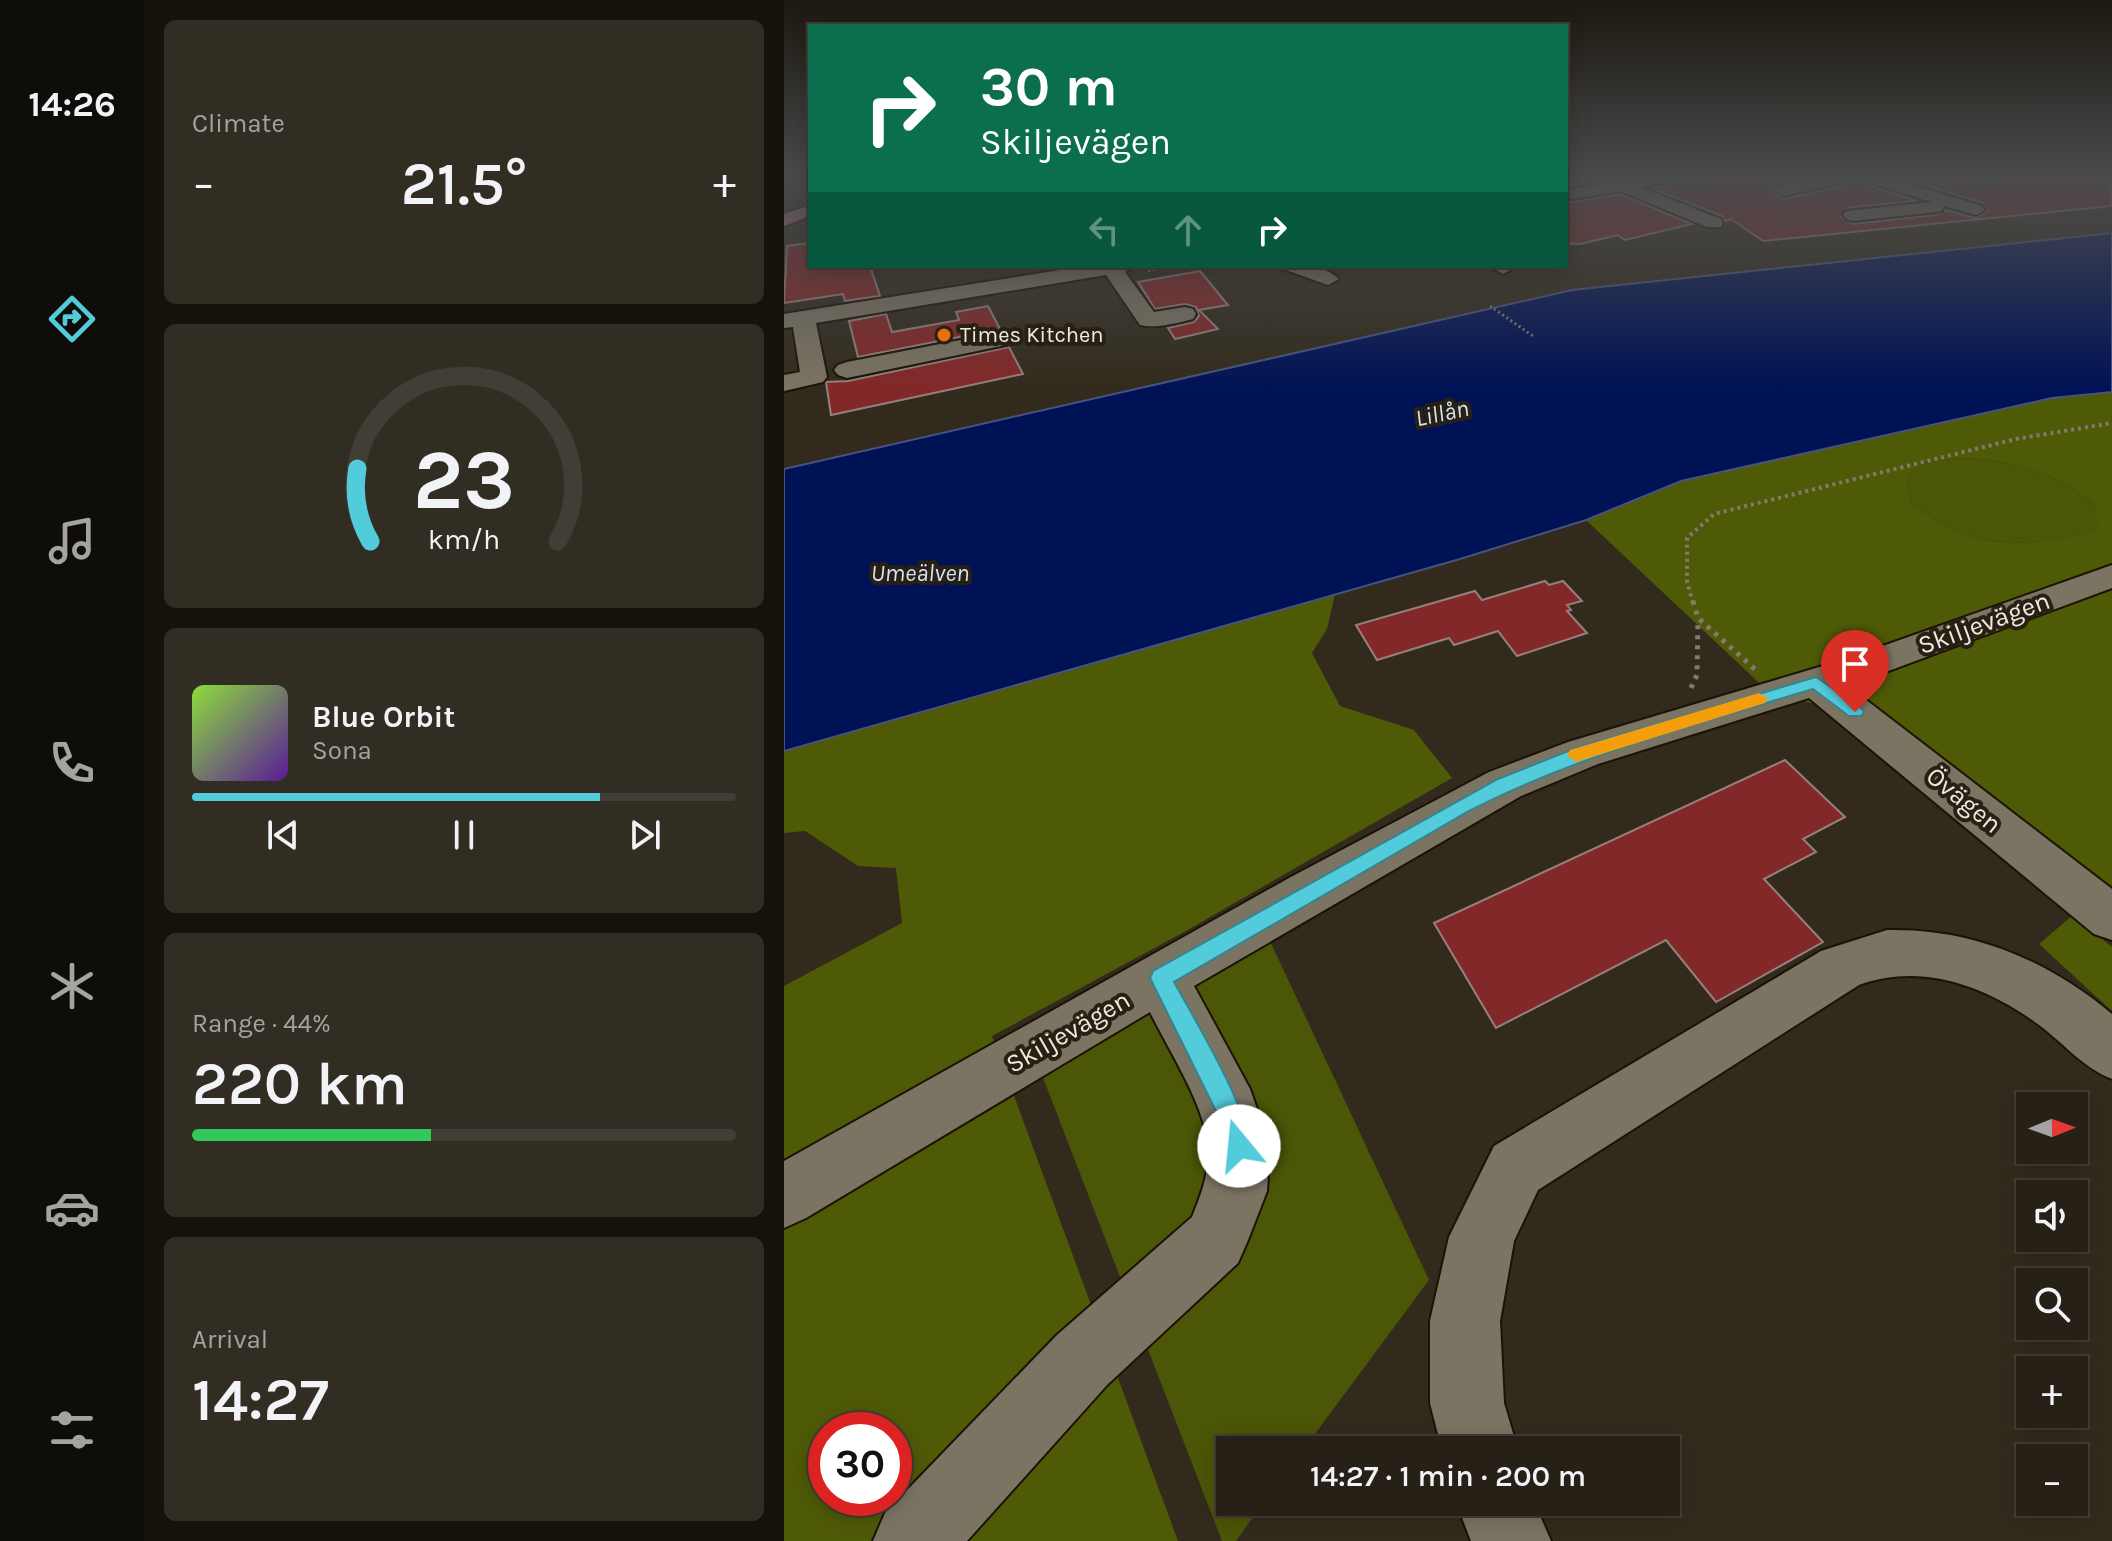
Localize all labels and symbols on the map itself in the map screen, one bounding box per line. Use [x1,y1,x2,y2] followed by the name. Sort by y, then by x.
[960,322,1104,348] place label: Times Kitchen
[935,326,953,344] marker: Times Kitchen
[1413,394,1471,432] water label: Lillån
[871,559,969,587] water label: Umeälven
[1914,585,2054,661] street label: Skiljevägen
[1821,630,1889,712] pin
[1920,760,2008,840] street label: Övägen
[1000,984,1136,1080] street label: Skiljevägen
[2016,1092,2088,1164] north arrow
[1197,1104,1281,1188] position arrow
[808,1412,912,1516] speed limit sign: 30

